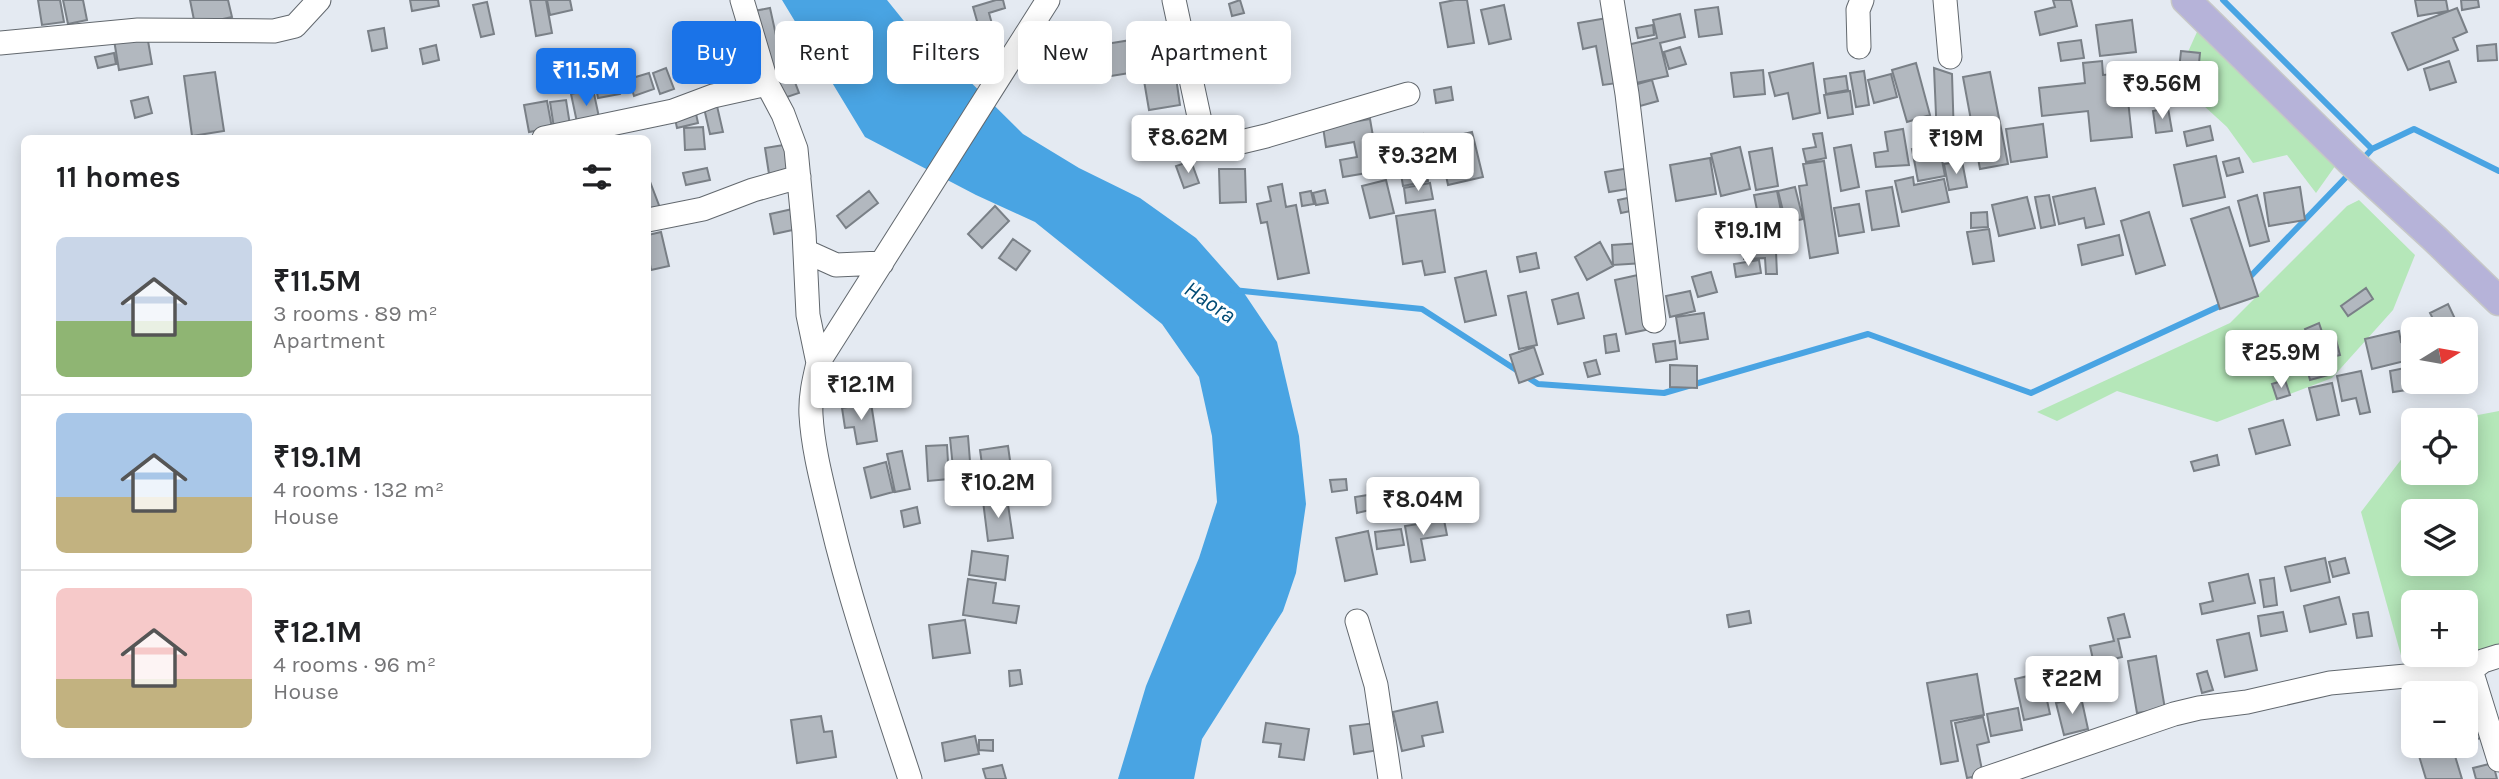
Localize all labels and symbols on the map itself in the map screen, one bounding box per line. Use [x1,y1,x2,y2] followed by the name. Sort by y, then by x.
[529,48,643,108] pin: ₹11.5M
[2105,61,2219,121] pin: ₹9.56M
[1131,116,1245,175] pin: ₹8.62M
[1915,116,1997,176] pin: ₹19M
[1361,134,1475,193] pin: ₹9.32M
[1691,208,1805,268] pin: ₹19.1M
[1179,275,1241,329] water label: Haora
[2401,317,2478,394] north arrow
[2224,330,2338,390] pin: ₹25.9M
[804,362,918,422] pin: ₹12.1M
[941,461,1055,520] pin: ₹10.2M
[1366,477,1480,537] pin: ₹8.04M
[2031,656,2113,716] pin: ₹22M

